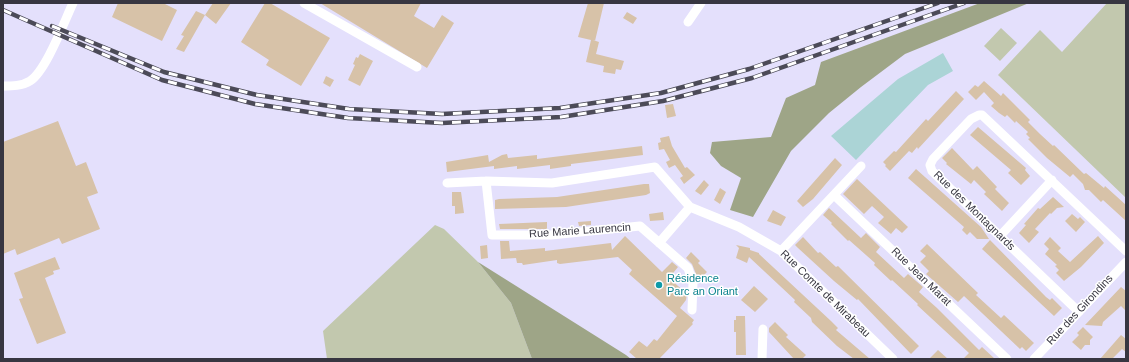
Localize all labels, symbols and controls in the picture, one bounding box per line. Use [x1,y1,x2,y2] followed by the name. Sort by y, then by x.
[930,169,1018,253] street label: Rue des Montagnards
[529,221,631,241] street label: Rue Marie Laurencin
[888,245,954,309] street label: Rue Jean Marat
[777,248,873,340] street label: Rue Comte de Mirabeau
[667,272,738,298] place label: Résidence Parc an Oriant
[1044,272,1116,348] street label: Rue des Girondins
[654,280,664,290] marker: Résidence Parc an Oriant

